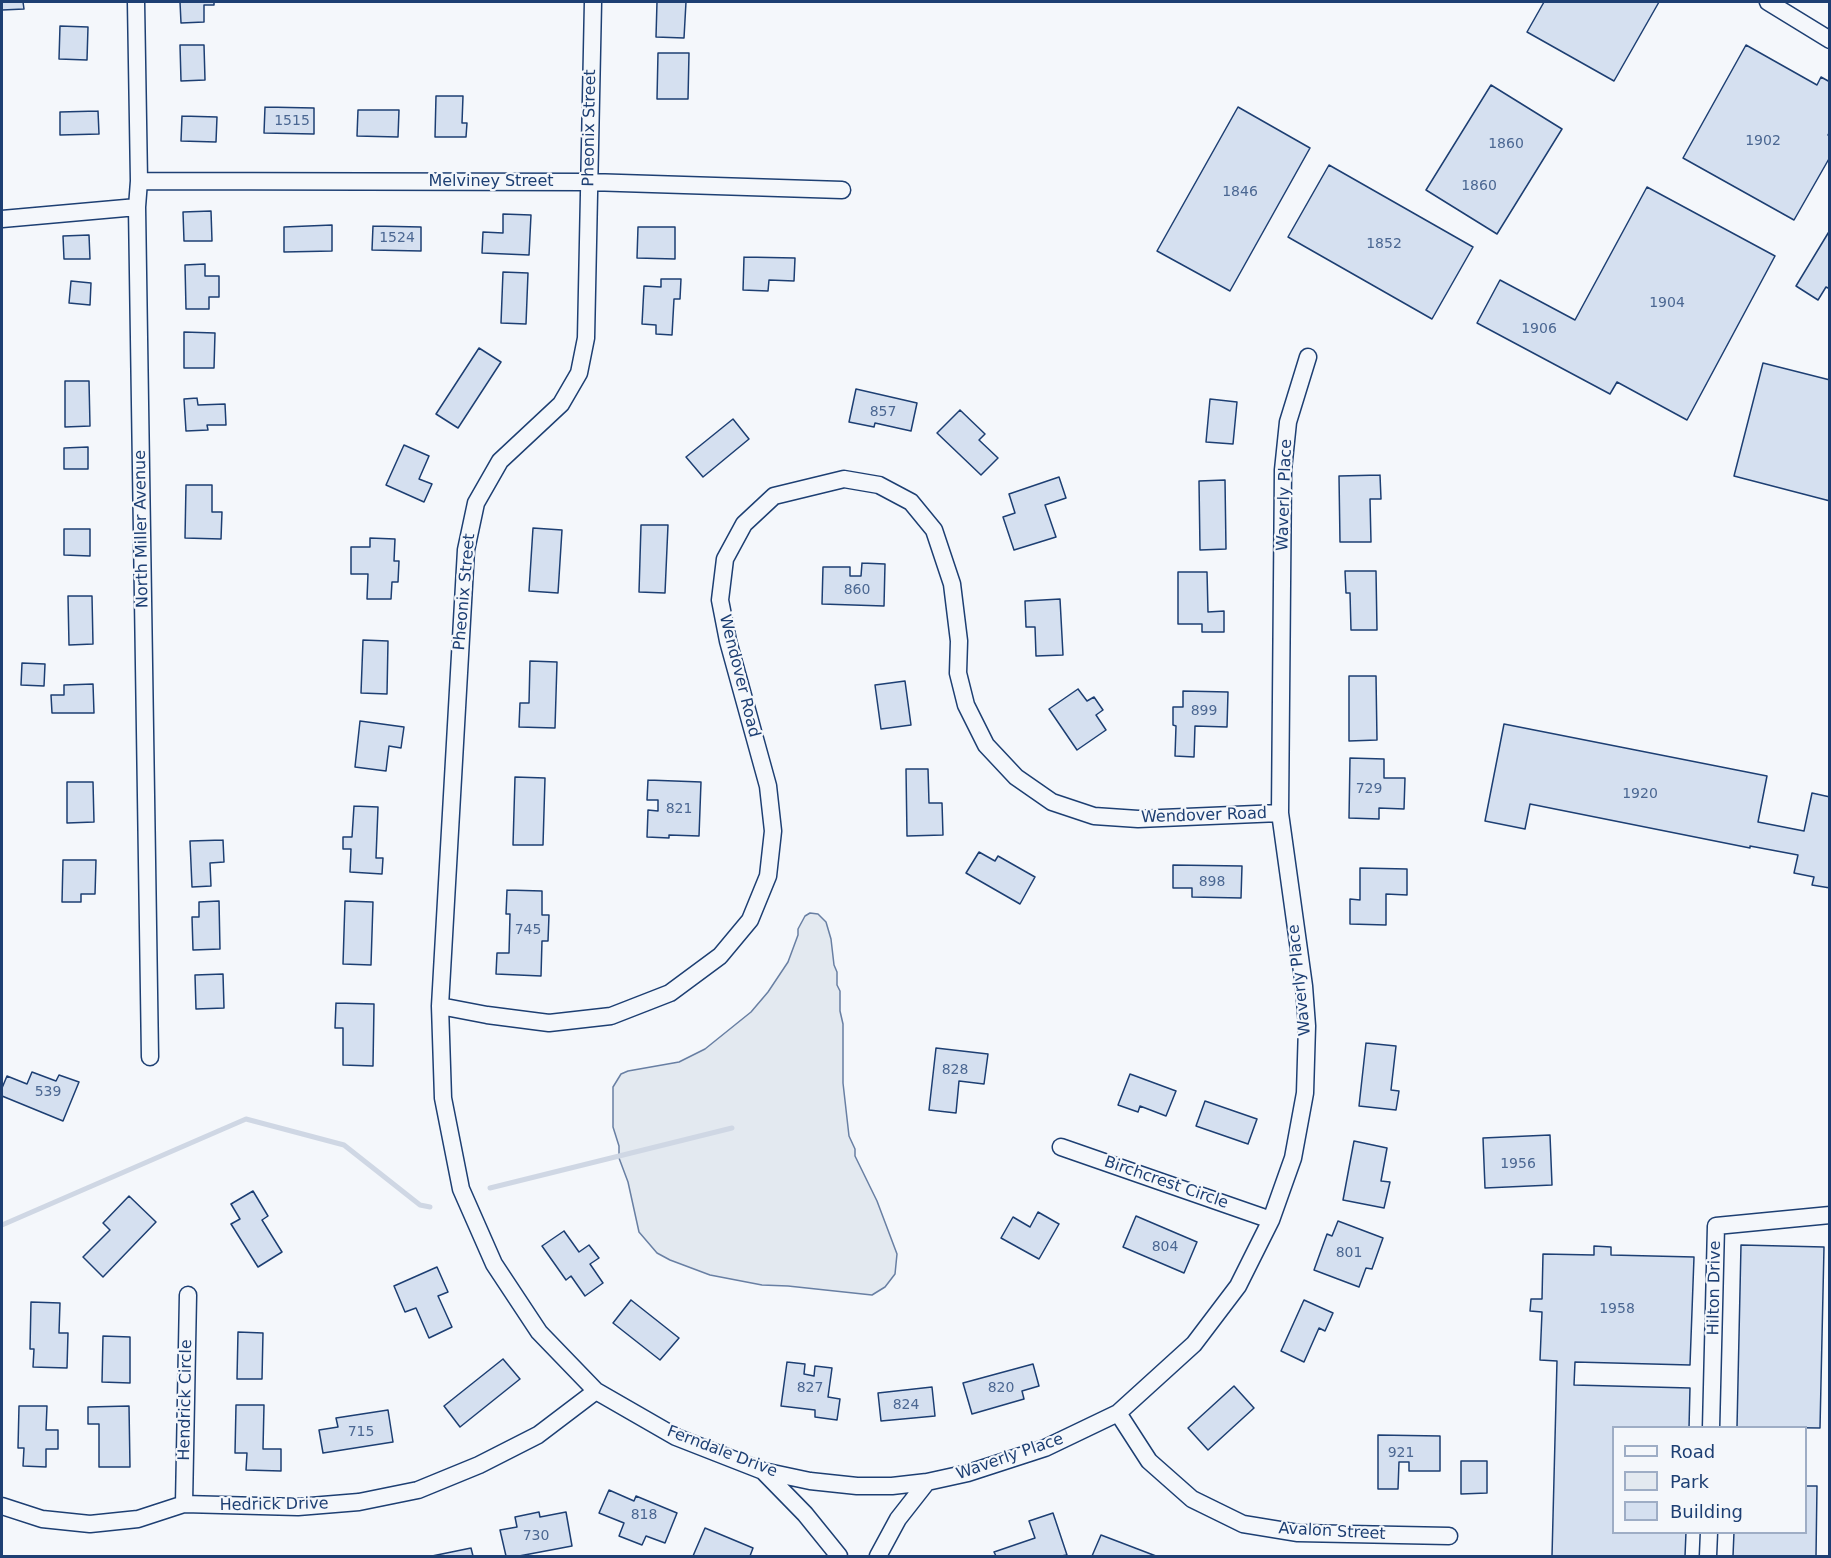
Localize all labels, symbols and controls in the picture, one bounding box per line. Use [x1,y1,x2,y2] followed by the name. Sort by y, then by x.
[579,69,601,187] street label: Pheonix Street
[274,113,310,129] house number: 1515
[1745,133,1781,149] house number: 1902
[1488,136,1524,152] house number: 1860
[428,172,554,192] street label: Melviney Street
[1461,178,1497,194] house number: 1860
[1222,184,1258,200] house number: 1846
[379,230,415,246] house number: 1524
[1366,236,1402,252] house number: 1852
[1649,295,1685,311] house number: 1904
[1521,321,1557,337] house number: 1906
[870,404,896,420] house number: 857
[1273,439,1297,551] street label: Waverly Place
[131,450,153,608] street label: North Miller Avenue
[450,533,480,651] street label: Pheonix Street
[844,582,870,598] house number: 860
[714,613,764,739] street label: Wendover Road
[1191,703,1217,719] house number: 899
[1356,781,1382,797] house number: 729
[1622,786,1658,802] house number: 1920
[666,801,692,817] house number: 821
[1141,804,1267,828] street label: Wendover Road
[1199,874,1225,890] house number: 898
[515,922,541,938] house number: 745
[1285,923,1315,1037] street label: Waverly Place
[942,1062,968,1078] house number: 828
[35,1084,61,1100] house number: 539
[1101,1153,1231,1213] street label: Birchcrest Circle
[1500,1156,1536,1172] house number: 1956
[1152,1239,1178,1255] house number: 804
[1705,1240,1725,1336] street label: Hilton Drive
[1336,1245,1362,1261] house number: 801
[1599,1301,1635,1317] house number: 1958
[175,1339,197,1461] street label: Hendrick Circle
[797,1380,823,1396] house number: 827
[988,1380,1014,1396] house number: 820
[893,1397,919,1413] house number: 824
[664,1422,780,1482] street label: Ferndale Drive
[348,1424,374,1440] house number: 715
[1612,1426,1807,1534] legend
[954,1430,1066,1484] street label: Waverly Place
[1670,1441,1715,1462] text: Road
[1388,1445,1414,1461] house number: 921
[1670,1471,1709,1492] text: Park
[219,1494,329,1516] street label: Hedrick Drive
[1670,1501,1743,1522] text: Building
[631,1507,657,1523] house number: 818
[1278,1520,1386,1544] street label: Avalon Street
[523,1528,549,1544] house number: 730

